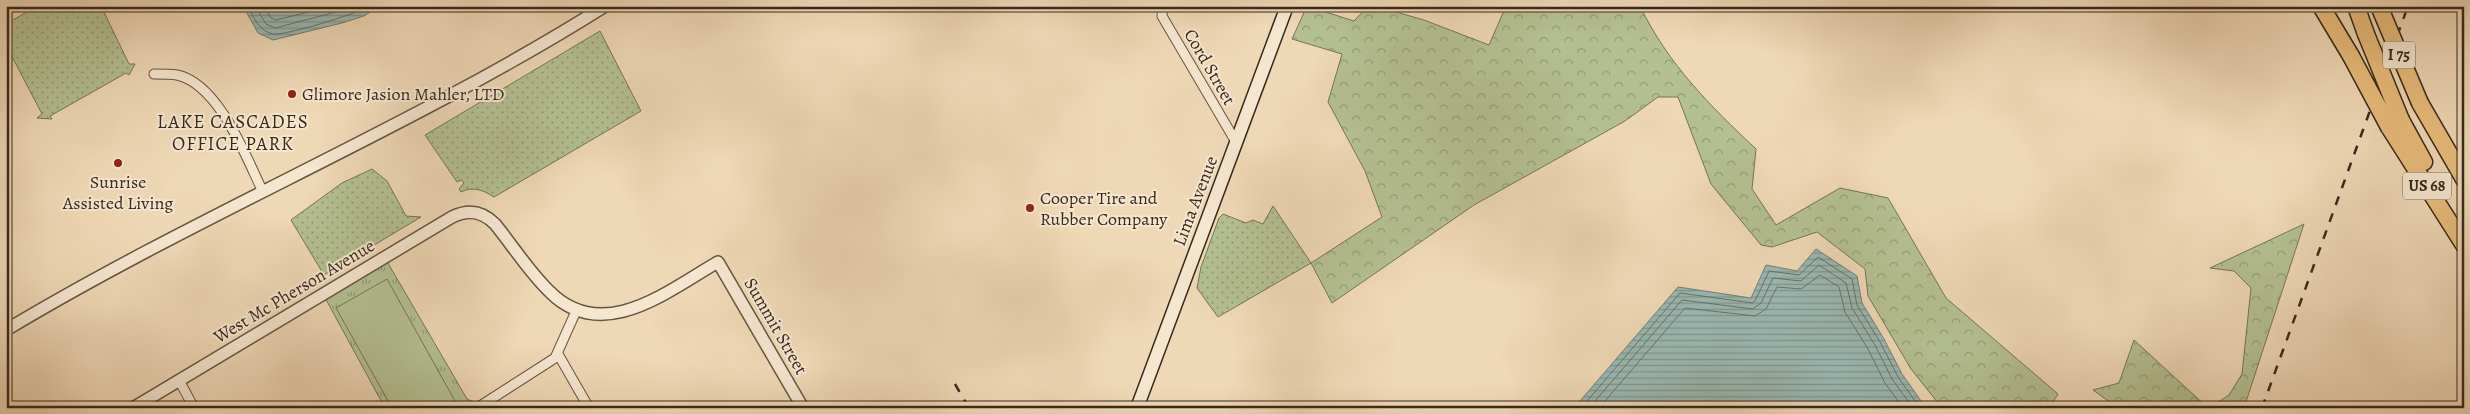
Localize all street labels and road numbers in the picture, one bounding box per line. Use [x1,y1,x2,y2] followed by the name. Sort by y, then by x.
[1179,25,1241,109] street label: Cord Street
[2383,42,2415,68] road number: I 75
[1167,152,1223,250] street label: Lima Avenue
[2403,172,2451,200] road number: US 68
[208,233,379,349] street label: West Mc Pherson Avenue
[739,273,813,379] street label: Summit Street

